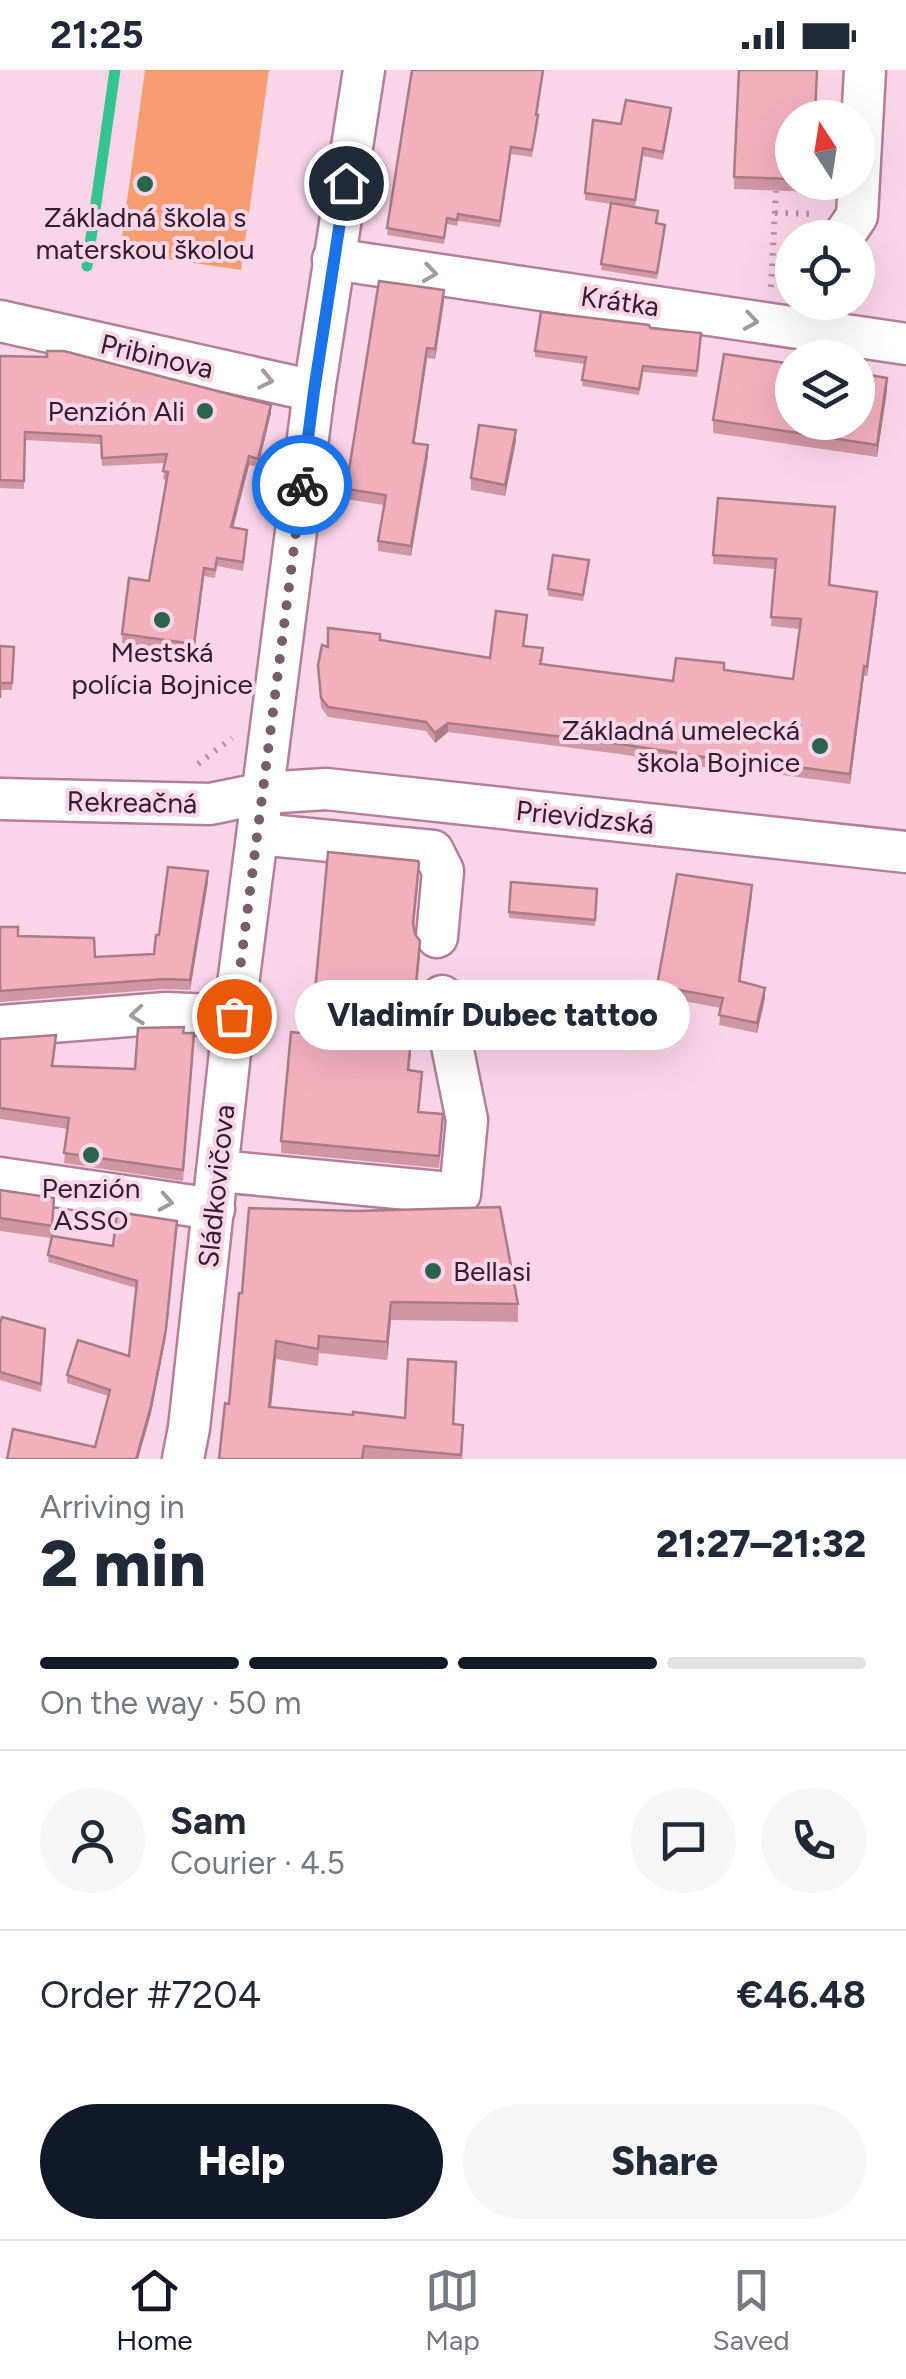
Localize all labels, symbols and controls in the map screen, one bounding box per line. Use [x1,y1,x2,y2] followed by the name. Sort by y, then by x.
[50,12,144,58] text: 21:25
[775,100,875,200] north arrow
[775,100,875,440] map controls
[304,141,389,226] pin
[319,156,374,211] icon: home
[134,173,156,195] marker: Základná škola s materskou školou
[35,200,255,266] place label: Základná škola s materskou školou
[775,220,875,320] button: locate
[421,261,438,282] one-way arrow
[579,279,661,323] street label: Krátka
[743,309,759,330] one-way arrow
[97,327,217,385] street label: Pribinova
[775,340,875,440] button: layers
[257,369,274,390] one-way arrow
[48,394,185,428] place label: Penzión Ali
[194,400,216,422] marker: Penzión Ali
[252,435,352,535] courier
[275,458,330,513] icon: bike
[151,609,173,631] marker: Mestská polícia Bojnice
[71,635,253,701] place label: Mestská polícia Bojnice
[562,713,800,779] place label: Základná umelecká škola Bojnice
[809,735,831,757] marker: Základná umelecká škola Bojnice
[66,784,198,820] street label: Rekreačná
[514,793,656,841] street label: Prievidzská
[192,974,277,1059] pin
[294,981,689,1051] callout: Vladimír Dubec tattoo
[207,989,262,1044] icon: bag
[327,996,658,1034] text: Vladimír Dubec tattoo
[129,1004,145,1026] one-way arrow
[191,1103,241,1269] street label: Sládkovičova
[80,1144,102,1166] marker: Penzión ASSO
[42,1171,140,1237] place label: Penzión ASSO
[157,1191,174,1212] one-way arrow
[453,1254,532,1288] place label: Bellasi
[422,1260,444,1282] marker: Bellasi
[40,1488,185,1526] text: Arriving in
[656,1521,866,1567] text: 21:27–21:32
[40,1524,206,1602] text: 2 min
[40,1684,302,1722] text: On the way · 50 m
[40,1788,145,1893] button: person
[631,1788,736,1893] button: chat
[761,1788,866,1893] button: phone
[170,1798,246,1844] text: Sam
[170,1844,345,1882] text: Courier · 4.5
[40,1972,261,2018] text: Order #7204
[737,1972,866,2018] text: €46.48
[40,2104,443,2219] button: Help
[463,2104,866,2219] button: Share
[116,2263,193,2357] tab: Home
[425,2263,480,2357] tab: Map
[713,2263,790,2357] tab: Saved

